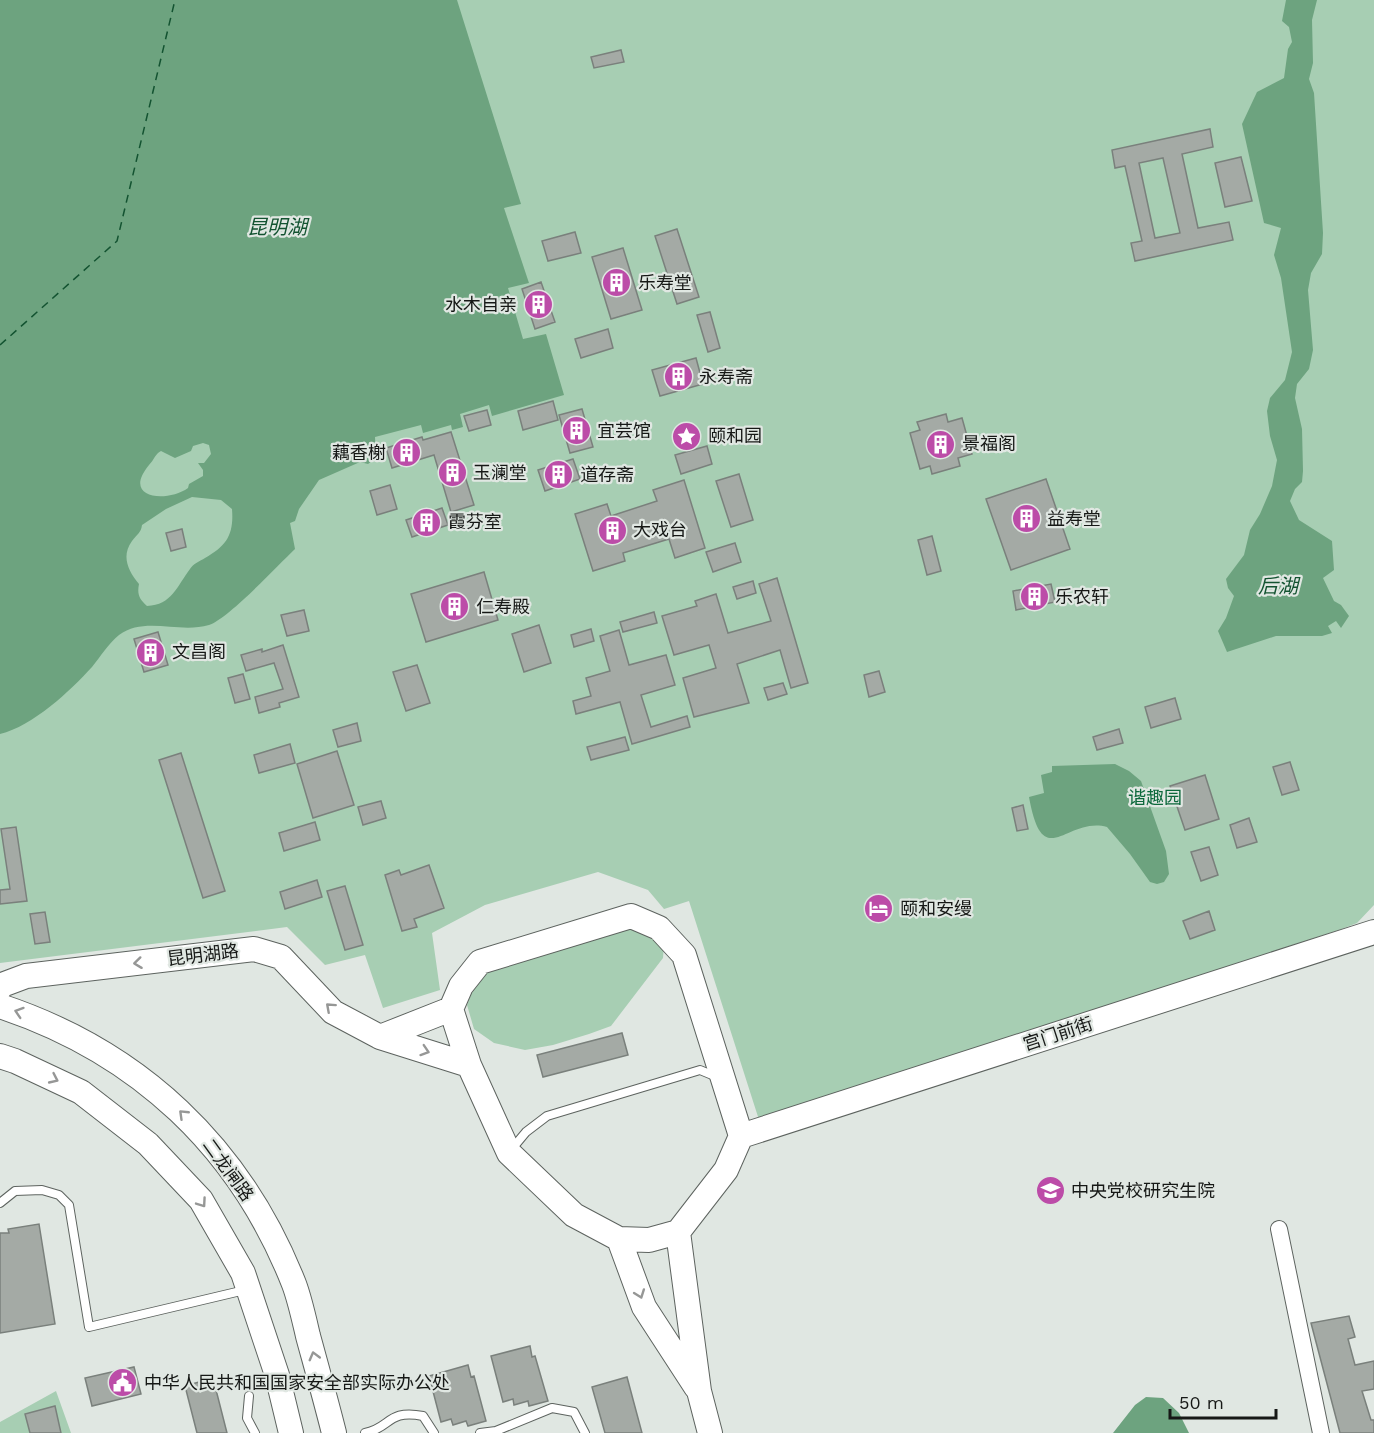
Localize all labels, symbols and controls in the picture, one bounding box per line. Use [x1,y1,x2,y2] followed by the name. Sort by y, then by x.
[247,215,310,239] water label: 昆明湖
[601,267,633,299] building icon: 乐寿堂
[638,272,692,293] place label: 乐寿堂
[522,289,554,321] building icon: 水木自亲
[445,294,517,315] place label: 水木自亲
[662,361,694,393] building icon: 永寿斋
[699,366,753,387] place label: 永寿斋
[560,415,592,447] building icon: 宜芸馆
[597,420,651,441] place label: 宜芸馆
[671,420,703,452] place icon: 颐和园
[708,425,762,446] place label: 颐和园
[925,428,957,460] building icon: 景福阁
[962,433,1016,454] place label: 景福阁
[391,437,423,469] building icon: 藕香榭
[332,442,386,463] place label: 藕香榭
[436,457,468,489] building icon: 玉澜堂
[543,459,575,491] building icon: 道存斋
[473,462,527,483] place label: 玉澜堂
[580,464,634,485] place label: 道存斋
[1010,503,1042,535] building icon: 益寿堂
[411,506,443,538] building icon: 霞芬室
[1047,508,1101,529] place label: 益寿堂
[448,511,502,532] place label: 霞芬室
[596,514,628,546] building icon: 大戏台
[633,519,687,540] place label: 大戏台
[1258,574,1301,598] water label: 后湖
[1018,581,1050,613] building icon: 乐农轩
[1055,586,1109,607] place label: 乐农轩
[439,591,471,623] building icon: 仁寿殿
[476,596,530,617] place label: 仁寿殿
[135,636,167,668] building icon: 文昌阁
[172,641,226,662] place label: 文昌阁
[1128,787,1182,808] park label: 谐趣园
[863,893,895,925] hotel icon: 颐和安缦
[900,898,972,919] place label: 颐和安缦
[166,940,240,969] street label: 昆明湖路
[133,956,142,968] one-way arrow
[327,1003,337,1014] one-way arrow
[14,1007,25,1020] one-way arrow
[1020,1012,1095,1055] street label: 宫门前街
[419,1044,430,1056] one-way arrow
[47,1072,58,1084] one-way arrow
[179,1111,190,1122] one-way arrow
[199,1134,258,1205] street label: 二龙闸路
[1034,1175,1066,1207] school or university icon: 中央党校研究生院
[1071,1180,1215,1201] place label: 中央党校研究生院
[195,1196,206,1207] one-way arrow
[632,1288,645,1299] one-way arrow
[308,1351,321,1361] one-way arrow
[107,1367,139,1399] public building icon: 中华人民共和国国家安全部实际办公处
[144,1372,450,1393] place label: 中华人民共和国国家安全部实际办公处
[1170,1382,1276,1420] scale bar
[1179,1392,1224,1413] text: 50 m

